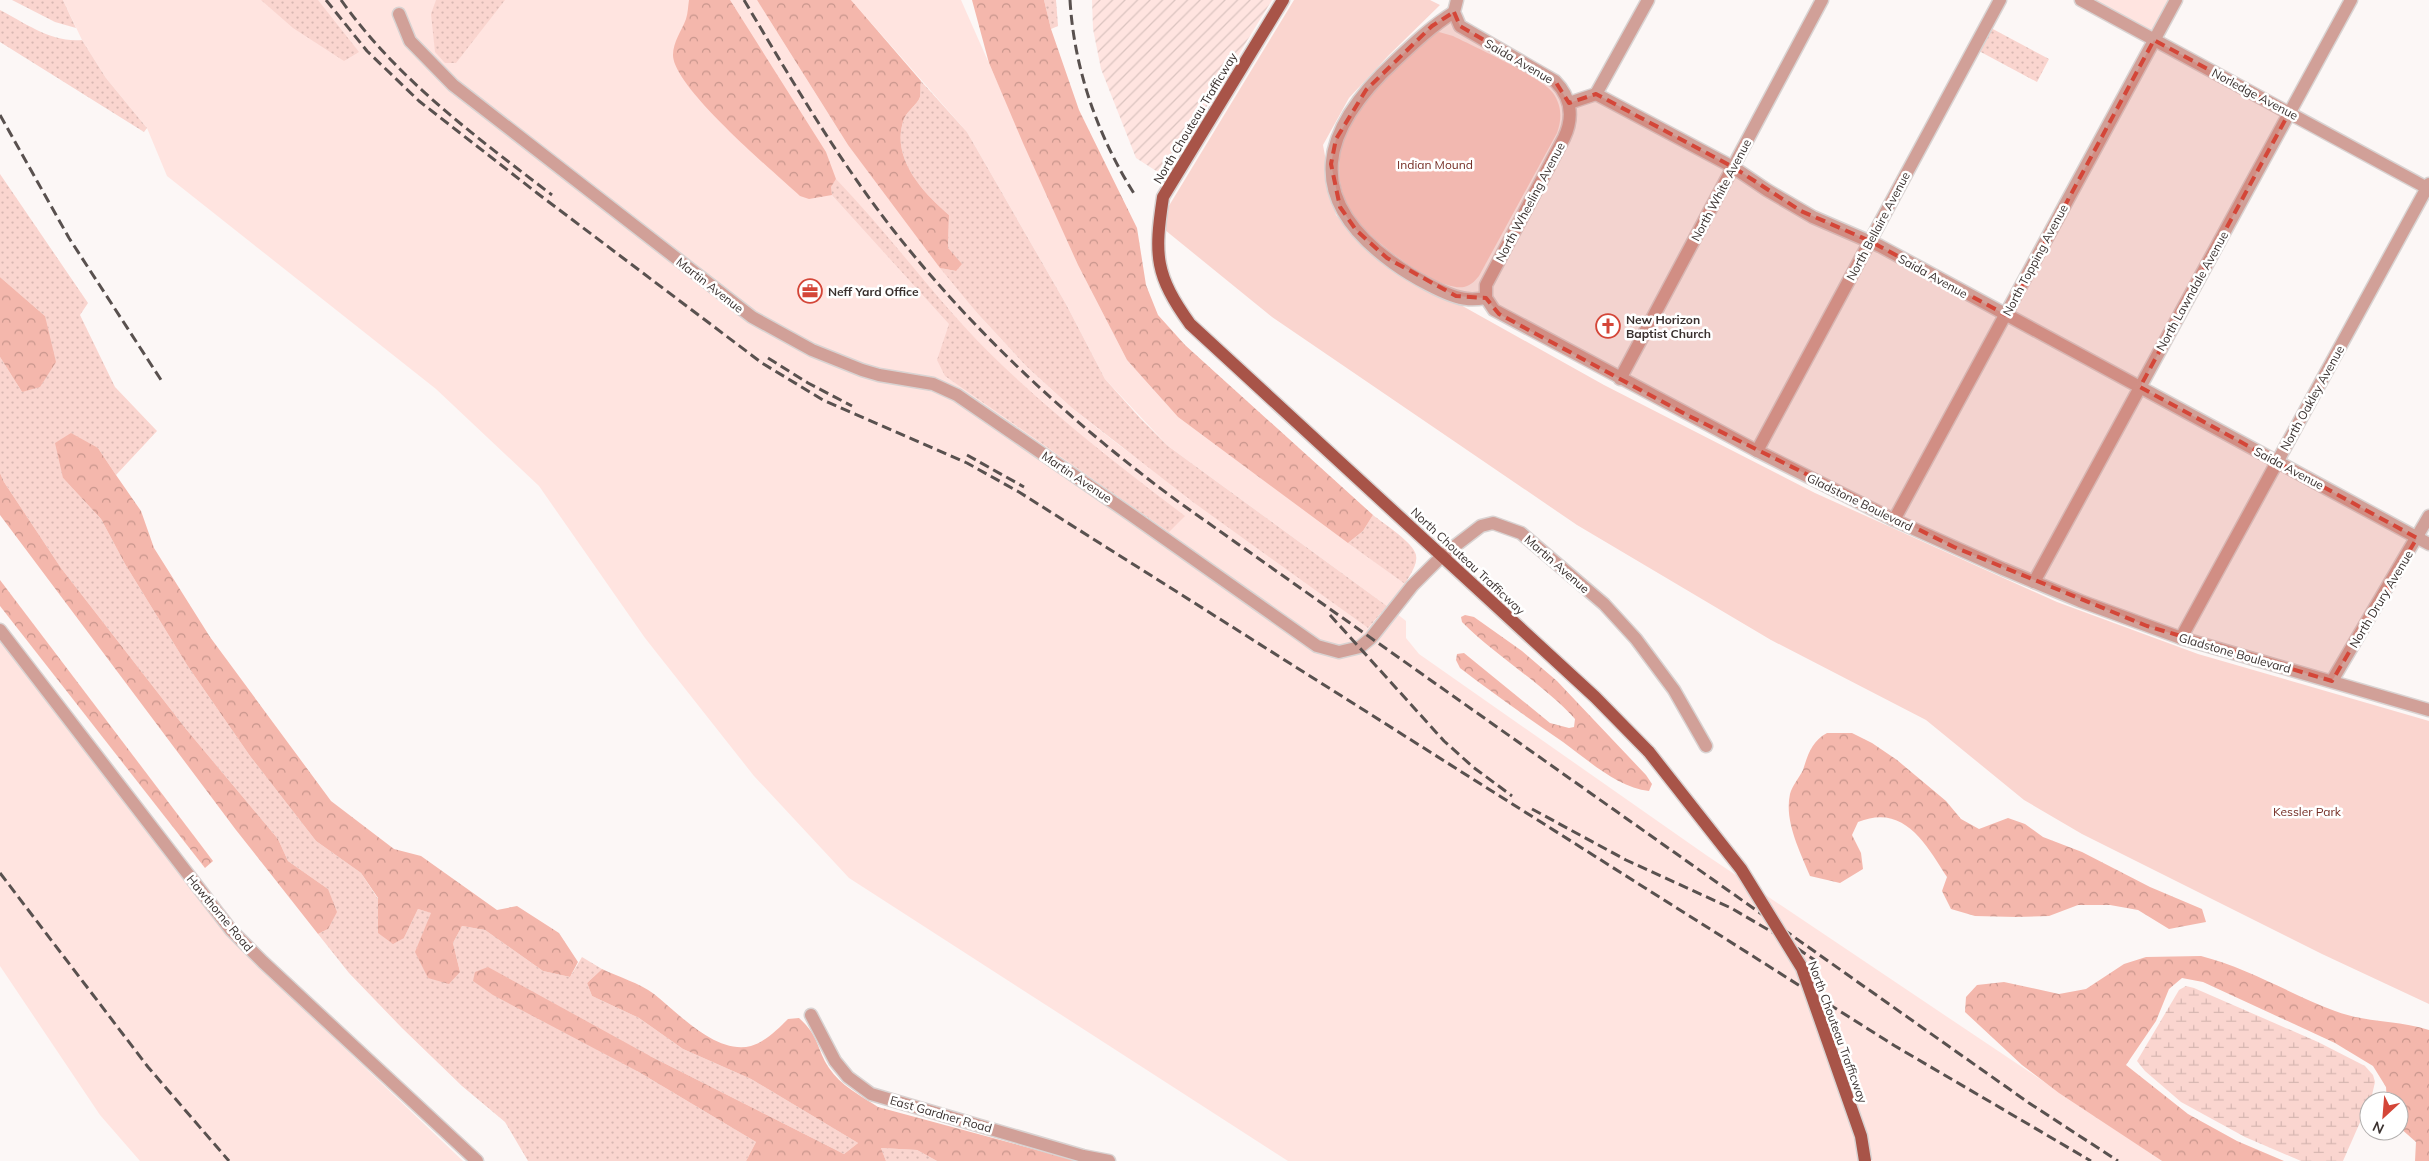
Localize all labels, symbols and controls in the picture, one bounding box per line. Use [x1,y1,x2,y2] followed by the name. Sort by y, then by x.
[1482,35,1556,87] street label: Saida Avenue
[1150,49,1240,186] street label: North Chouteau Trafficway
[2209,65,2301,123] street label: Norledge Avenue
[1688,136,1754,244] street label: North White Avenue
[1492,140,1568,264] street label: North Wheeling Avenue
[1397,157,1473,172] park label: Indian Mound
[1843,169,1913,283] street label: North Bellaire Avenue
[1999,202,2071,318] street label: North Topping Avenue
[2153,228,2231,354] street label: North Lawndale Avenue
[1896,251,1970,301] street label: Saida Avenue
[673,254,747,316] street label: Martin Avenue
[797,278,823,304] office icon: Neff Yard Office
[828,284,919,299] place label: Neff Yard Office
[1626,312,1711,341] place label: New Horizon Baptist Church
[1595,313,1621,339] church icon: New Horizon Baptist Church
[2277,343,2347,453] street label: North Oakley Avenue
[2252,443,2326,493] street label: Saida Avenue
[1039,448,1115,506] street label: Martin Avenue
[1805,470,1915,534] street label: Gladstone Boulevard
[1408,504,1528,618] street label: North Chouteau Trafficway
[1521,532,1593,596] street label: Martin Avenue
[2346,548,2416,650] street label: North Drury Avenue
[2177,630,2293,676] street label: Gladstone Boulevard
[2273,804,2342,819] park label: Kessler Park
[184,872,256,954] street label: Hawthorne Road
[1805,959,1871,1106] street label: North Chouteau Trafficway
[2359,1091,2409,1141] north arrow
[888,1092,994,1136] street label: East Gardner Road
[2370,1117,2387,1138] text: N

